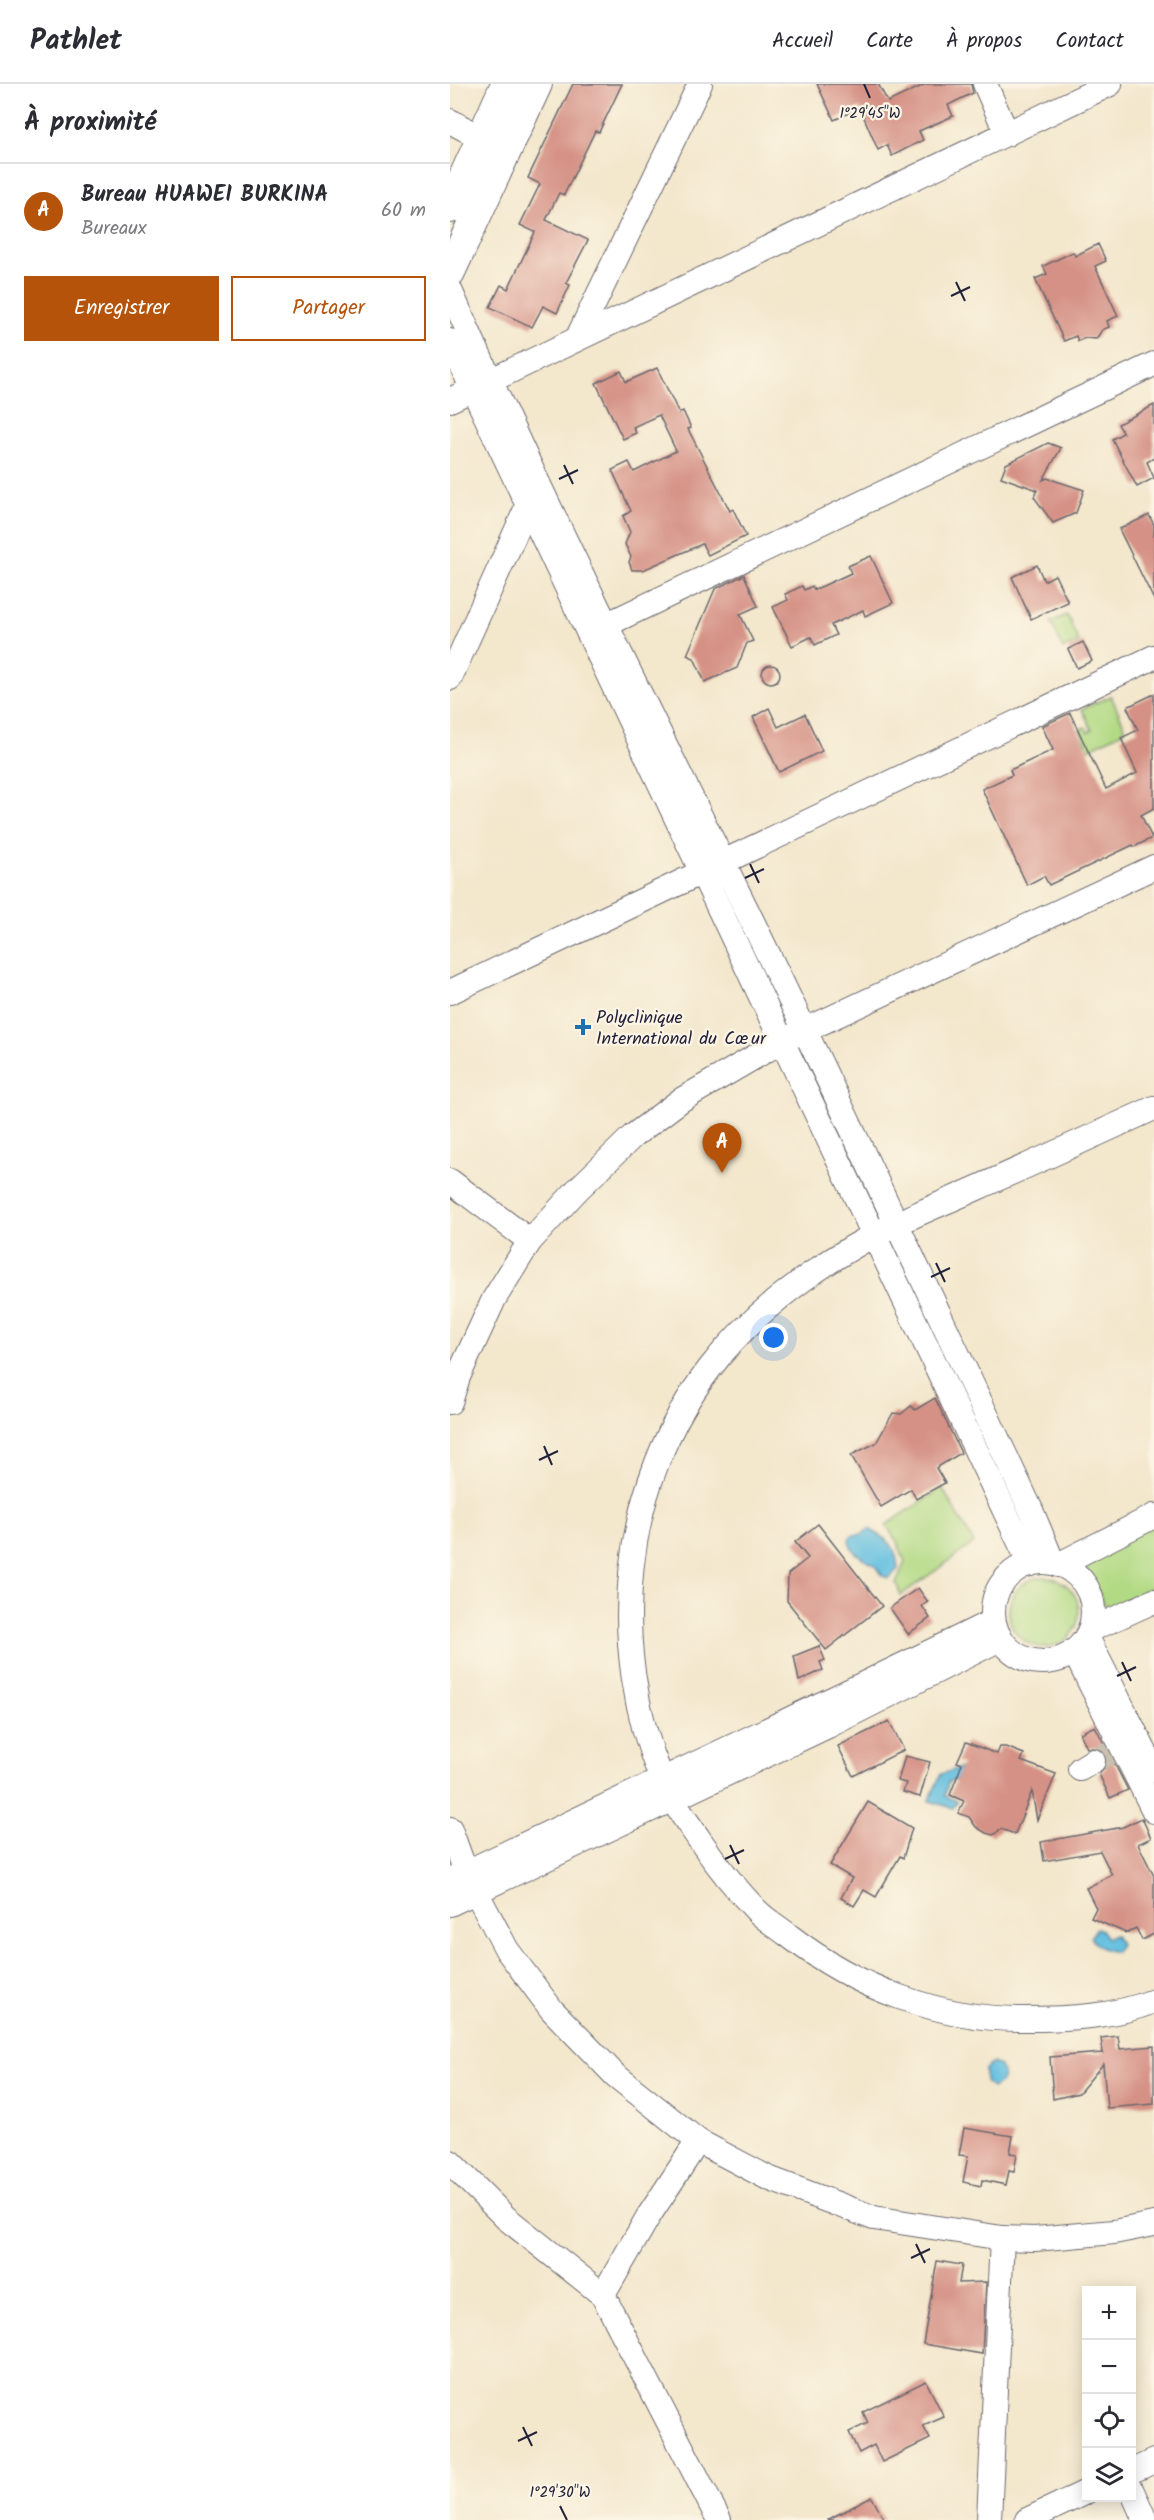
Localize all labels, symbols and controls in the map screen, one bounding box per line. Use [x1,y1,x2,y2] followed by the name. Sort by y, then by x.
[30,19,122,64] text: Pathlet
[772,25,833,58] text: Accueil
[866,25,913,58] text: Carte
[946,25,1022,58] text: À propos
[1055,25,1124,58] text: Contact
[24,102,156,144] text: À proximité
[839,102,901,126] text: 1°29'45"W
[81,178,328,213] text: Bureau HUAWEI BURKINA
[37,195,50,227] text: A
[381,195,426,227] text: 60 m
[81,213,147,245] text: Bureaux
[24,276,219,341] button: Enregistrer
[231,276,426,341] button: Partager
[596,1004,767,1054] place label: Polyclinique International du Cœur
[574,1018,592,1036] marker: Polyclinique International du Cœur
[702,1124,742,1173] pin: A
[759,1323,788,1352] your location
[1082,2286,1136,2502] map controls
[1082,2286,1136,2340] button: +
[1082,2340,1136,2394] button: −
[1082,2394,1136,2448] button: locate
[1082,2448,1136,2502] button: layers
[530,2481,591,2505] text: 1°29'30"W

